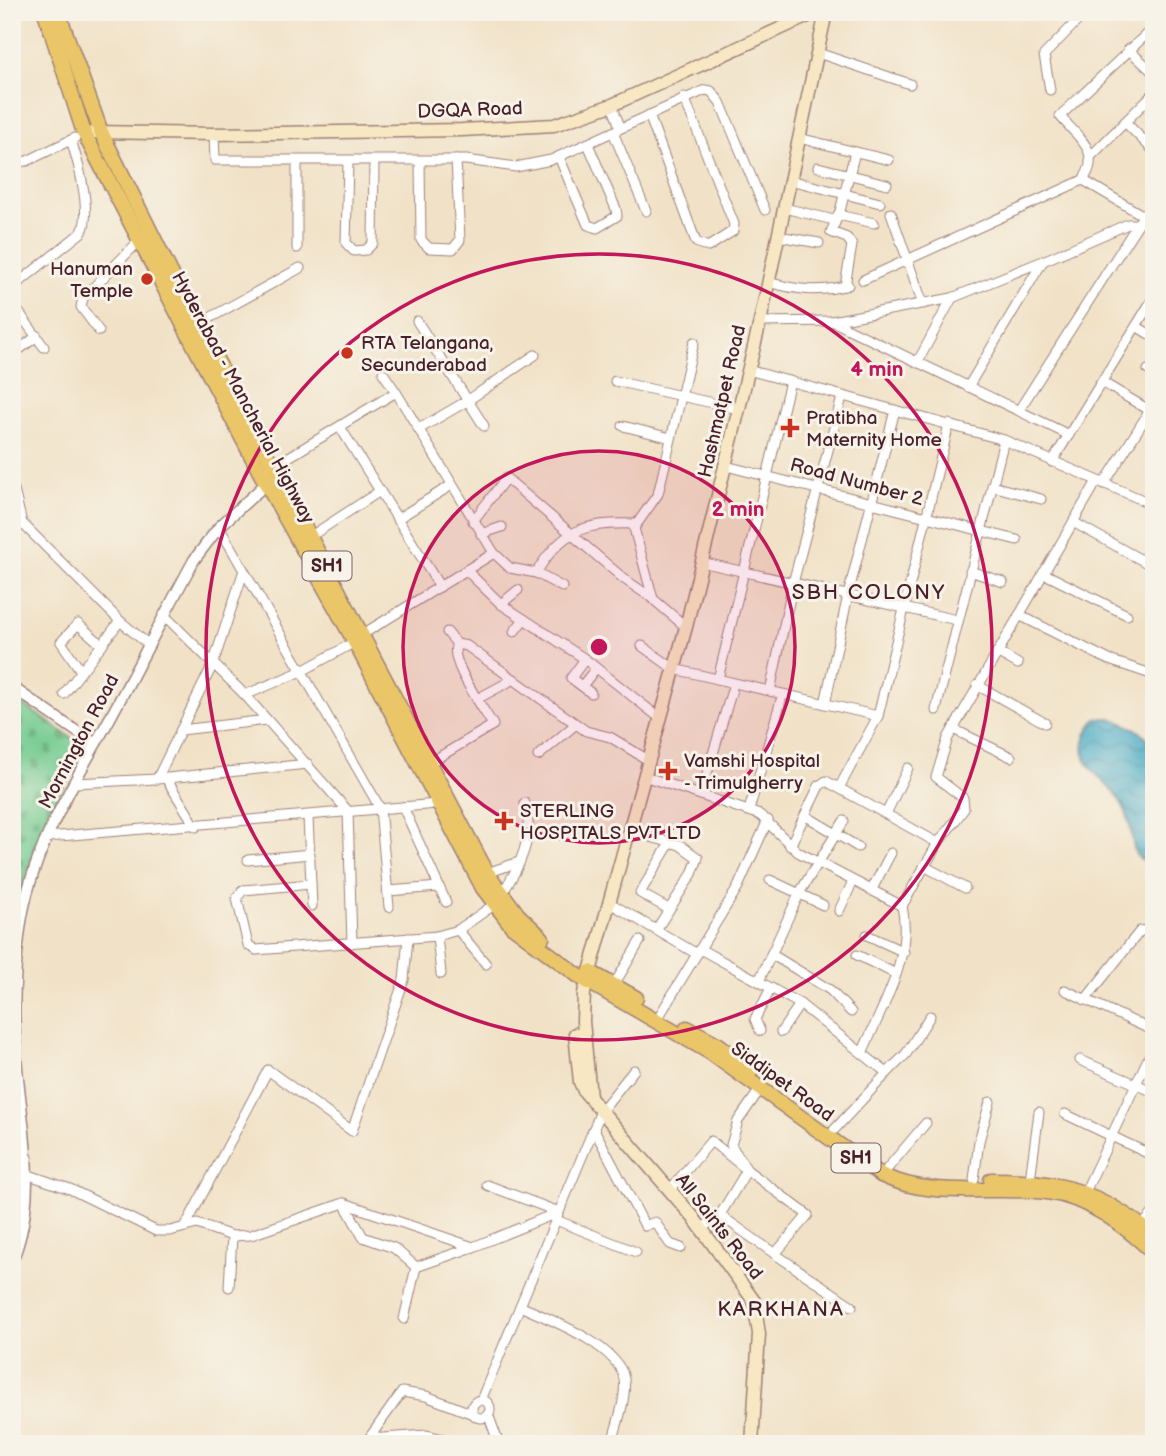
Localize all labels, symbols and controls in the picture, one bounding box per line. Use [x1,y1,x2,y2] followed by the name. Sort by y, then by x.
[417,97,523,124] street label: DGQA Road
[50,258,133,303] place label: Hanuman Temple
[166,268,319,528] street label: Hyderabad - Mancherial Highway
[139,271,155,287] marker: Hanuman Temple
[694,323,751,480] street label: Hashmatpet Road
[361,332,493,377] place label: RTA Telangana, Secunderabad
[339,345,355,361] marker: RTA Telangana, Secunderabad
[851,357,903,382] text: 4 min
[806,407,942,452] place label: Pratibha Maternity Home
[780,418,800,438] marker: Pratibha Maternity Home
[787,454,927,511] street label: Road Number 2
[711,497,765,522] text: 2 min
[302,552,352,580] road number: SH1
[792,580,946,605] district label: SBH COLONY
[587,635,611,659] centre of rings
[34,671,124,813] street label: Mornington Road
[684,750,820,795] place label: Vamshi Hospital - Trimulgherry
[658,761,678,781] marker: Vamshi Hospital - Trimulgherry
[520,800,701,845] place label: STERLING HOSPITALS PVT LTD
[494,811,514,831] marker: STERLING HOSPITALS PVT LTD
[726,1037,838,1127] street label: Siddipet Road
[832,1143,880,1172] road number: SH1
[670,1169,767,1285] street label: All Saints Road
[717,1297,845,1322] district label: KARKHANA

